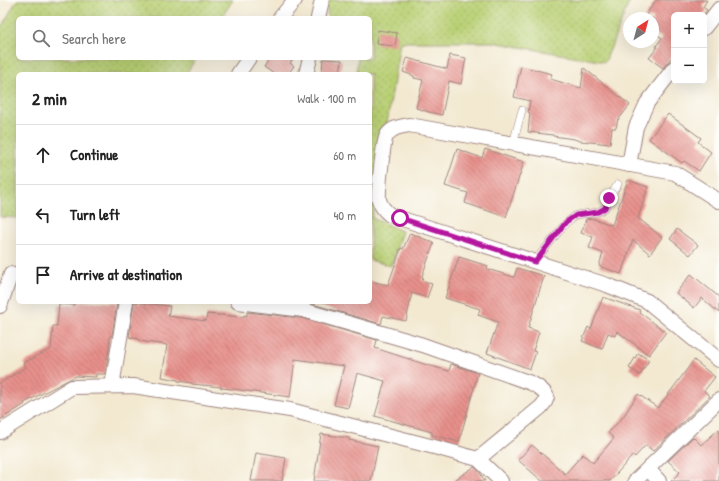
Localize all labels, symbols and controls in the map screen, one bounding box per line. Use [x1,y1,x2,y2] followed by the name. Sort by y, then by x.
[623,12,659,48] north arrow
[671,12,707,84] map controls
[671,12,707,48] button: +
[16,16,372,60] search box
[30,27,52,49] icon: search
[62,28,126,49] text: Search here
[671,48,707,84] button: −
[32,87,67,110] text: 2 min
[297,89,356,107] text: Walk · 100 m
[32,144,54,166] icon: ahead
[70,144,118,165] text: Continue
[333,146,356,164] text: 60 m
[600,189,618,207] route end
[32,204,54,226] icon: left
[70,204,120,225] text: Turn left
[333,206,356,224] text: 40 m
[391,209,409,227] route start
[32,264,54,286] icon: arrive
[70,264,182,285] text: Arrive at destination

